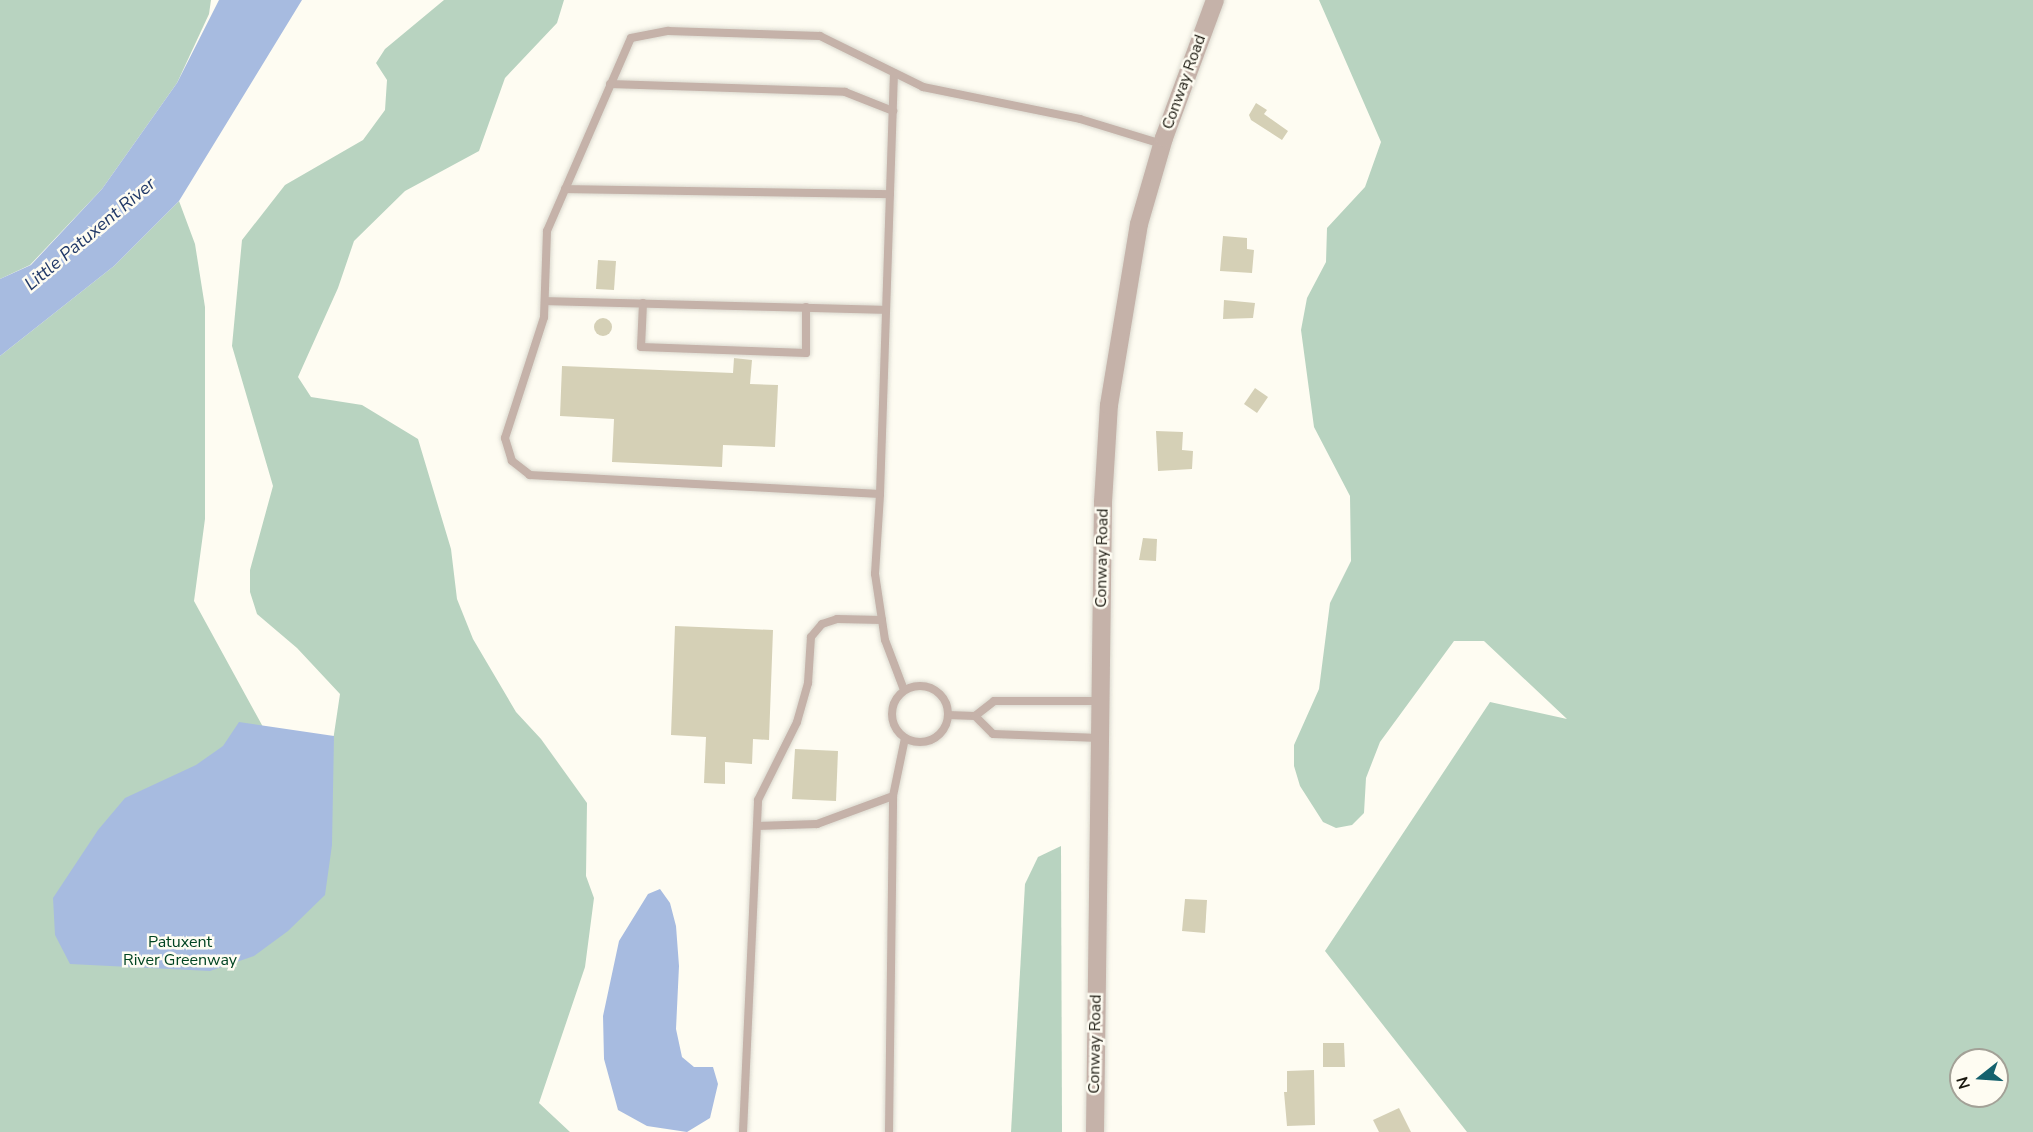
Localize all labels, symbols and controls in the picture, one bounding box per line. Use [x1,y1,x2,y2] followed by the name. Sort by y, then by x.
[1158,32,1210,132] street label: Conway Road
[20,173,160,295] water label: Little Patuxent River
[1092,508,1112,608] street label: Conway Road
[123,932,237,970] park label: Patuxent River Greenway
[1085,994,1105,1094] street label: Conway Road
[1949,1048,2009,1108] north arrow
[1951,1074,1976,1092] text: N

